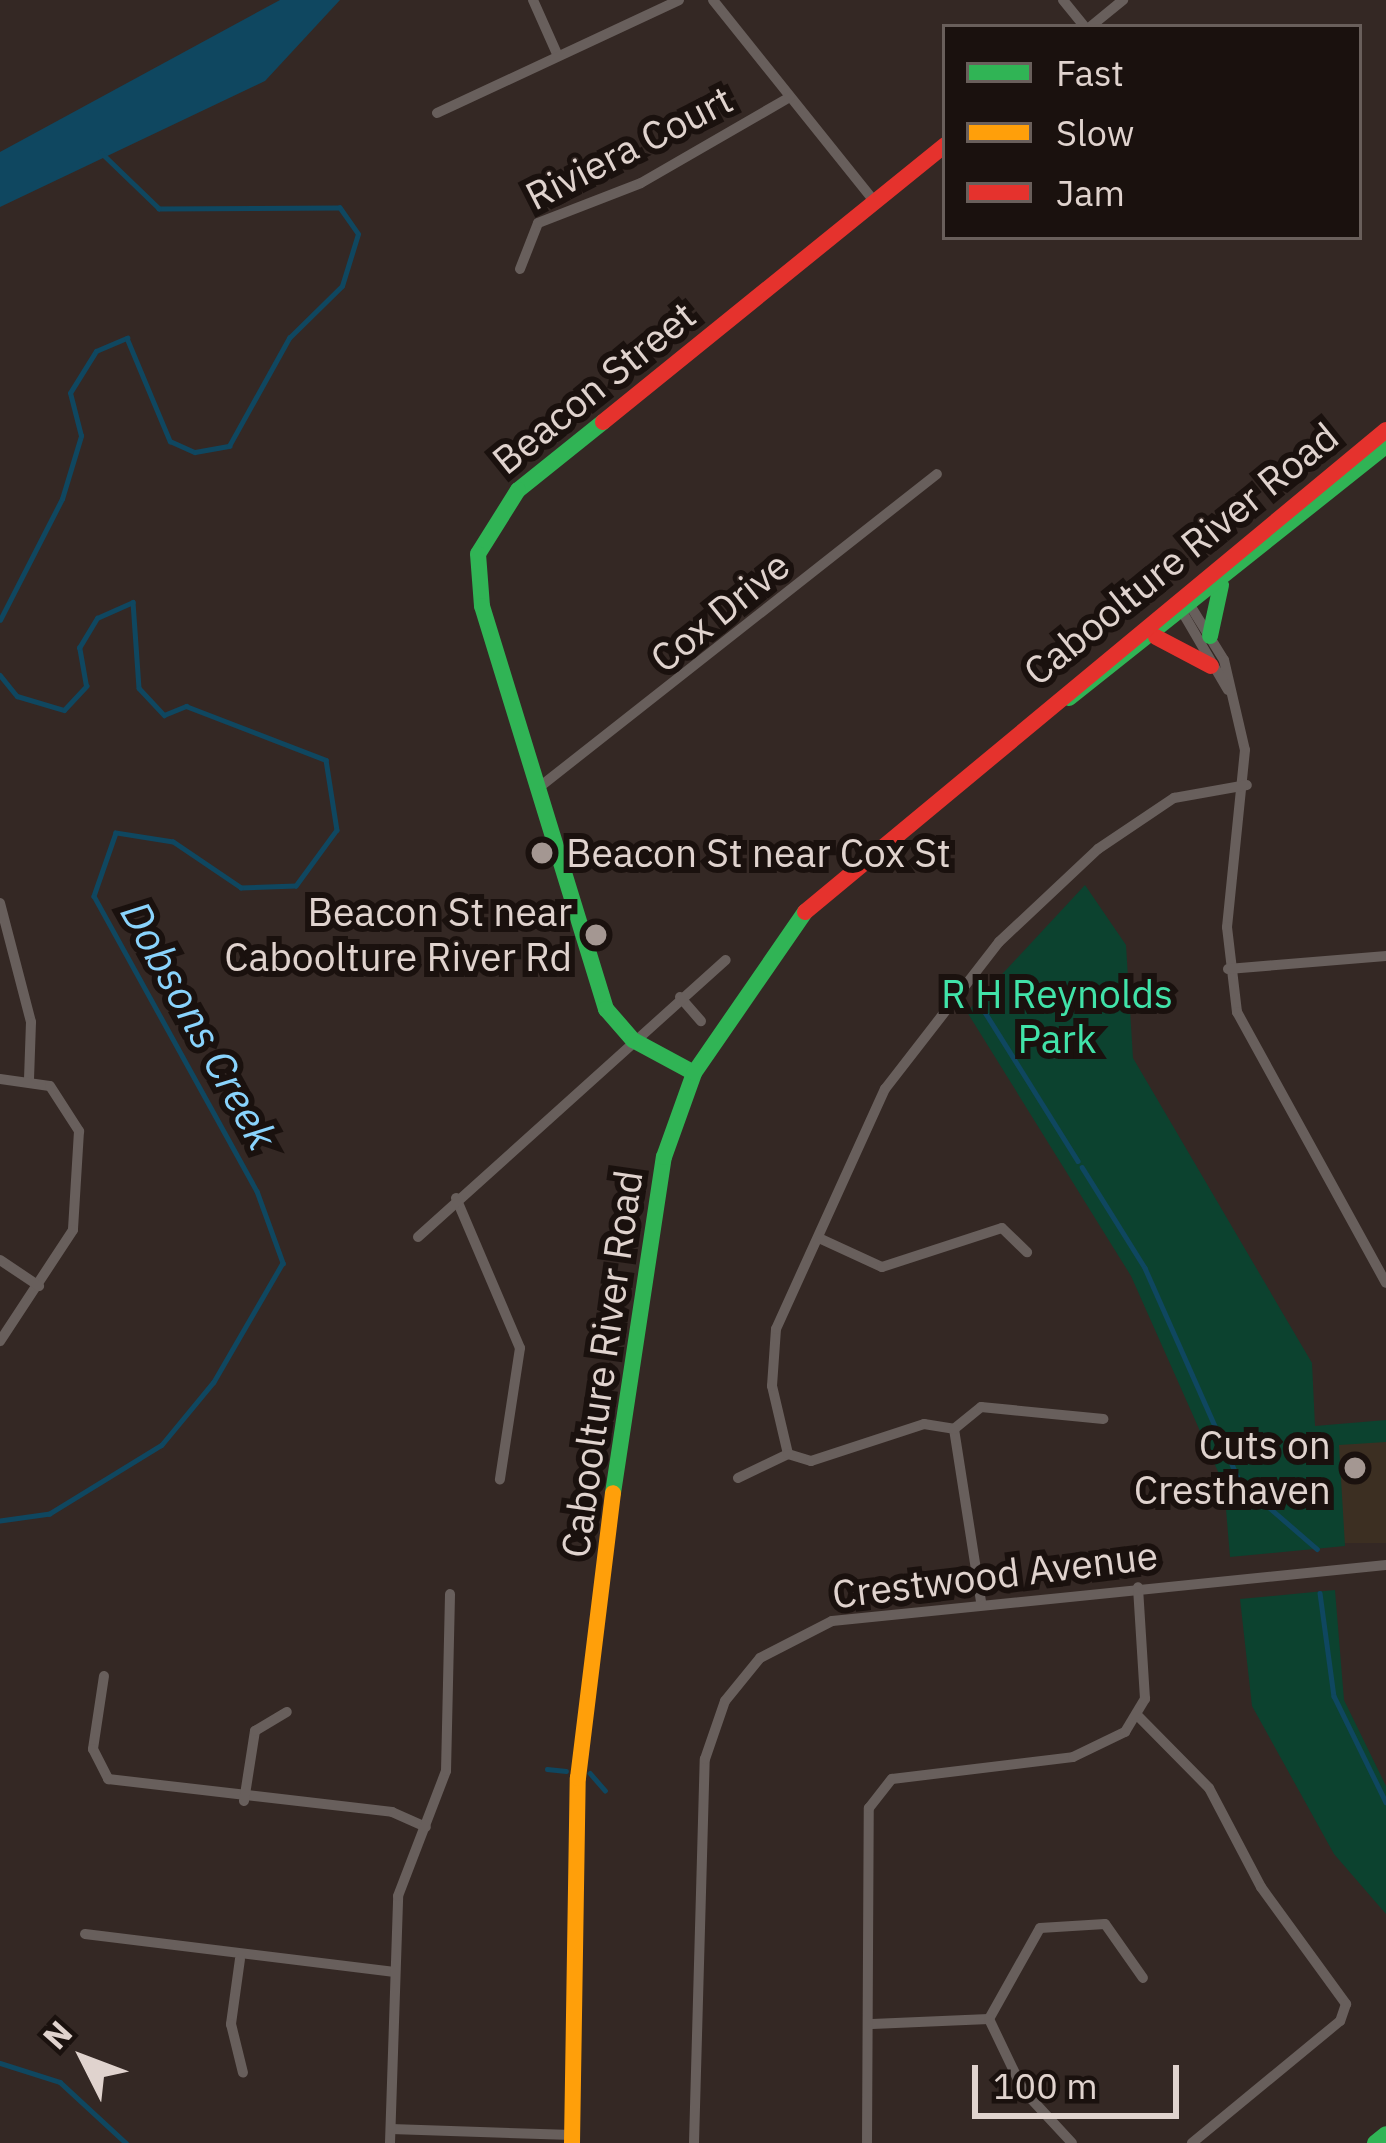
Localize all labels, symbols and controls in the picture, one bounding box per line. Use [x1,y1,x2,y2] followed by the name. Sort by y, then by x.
[942,24,1362,240] legend
[1056,49,1124,96] text: Fast
[518,76,740,220] street label: Riviera Court
[1056,109,1134,156] text: Slow
[1056,169,1125,216] text: Jam
[483,292,705,484] street label: Beacon Street
[1015,413,1347,695] street label: Caboolture River Road
[641,542,799,682] street label: Cox Drive
[566,830,951,876] place label: Beacon St near Cox St
[529,840,555,866] marker: Beacon St near Cox St
[224,890,572,981] place label: Beacon St near Caboolture River Rd
[110,892,288,1158] water label: Dobsons Creek
[583,922,609,948] marker: Beacon St near Caboolture River Rd
[941,972,1173,1063] park label: R H Reynolds Park
[552,1167,652,1561] street label: Caboolture River Road
[1134,1423,1331,1514] place label: Cuts on Cresthaven
[1342,1455,1368,1481] marker: Cuts on Cresthaven
[830,1532,1160,1618] street label: Crestwood Avenue
[24,1999,144,2119] north arrow
[33,2011,81,2058] text: N
[978,2041,1185,2115] scale bar
[993,2062,1098,2109] text: 100 m

